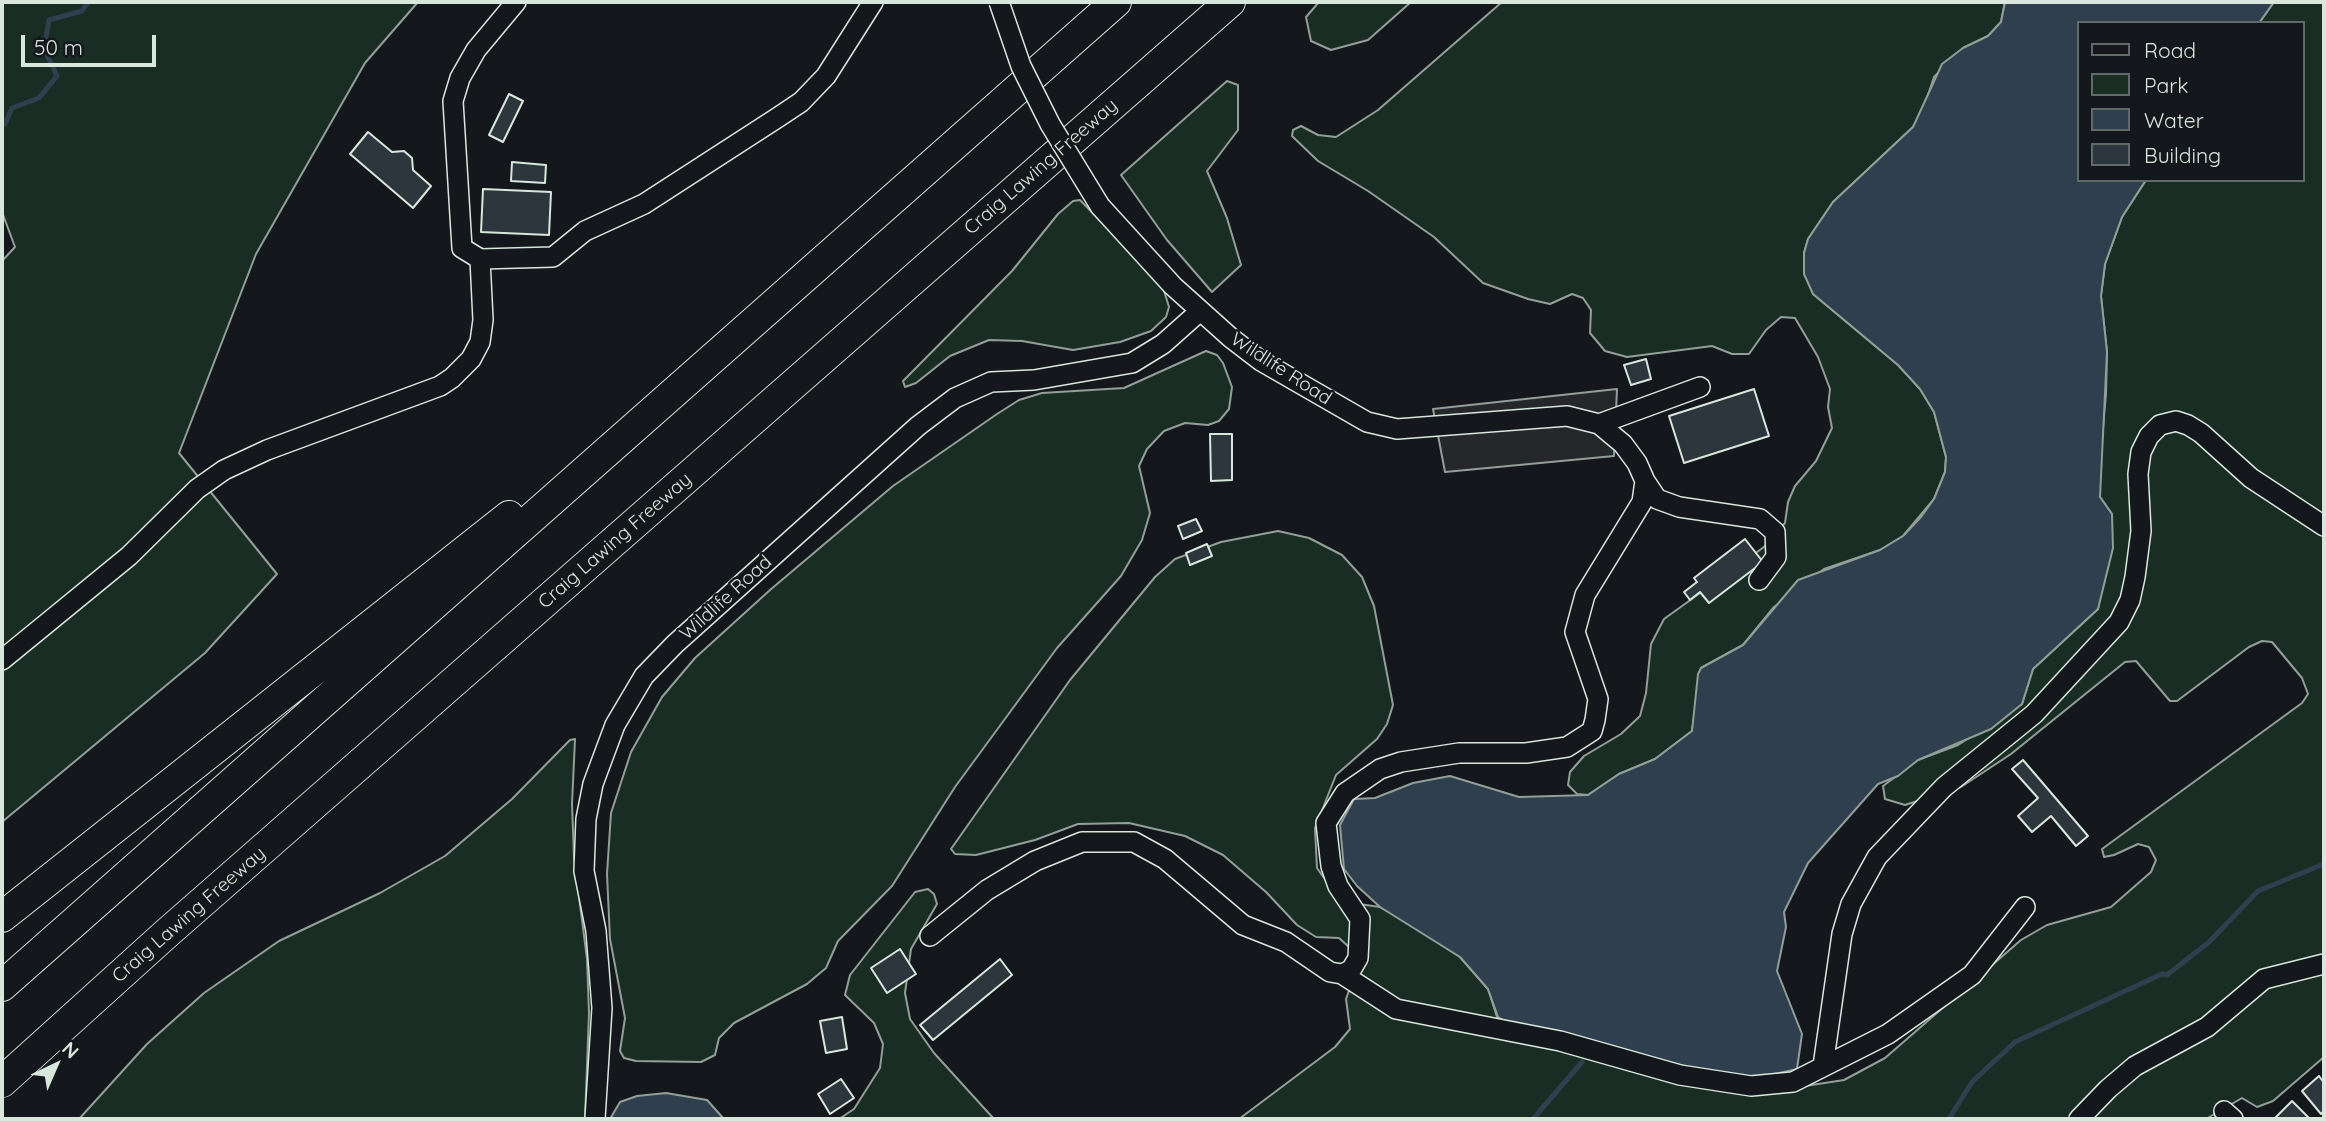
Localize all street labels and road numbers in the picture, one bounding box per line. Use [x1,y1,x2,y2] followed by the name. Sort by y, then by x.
[960,94,1122,240] street label: Craig Lawing Freeway
[1226,328,1336,410] street label: Wildlife Road
[534,468,696,614] street label: Craig Lawing Freeway
[675,551,777,645] street label: Wildlife Road
[108,842,270,988] street label: Craig Lawing Freeway

